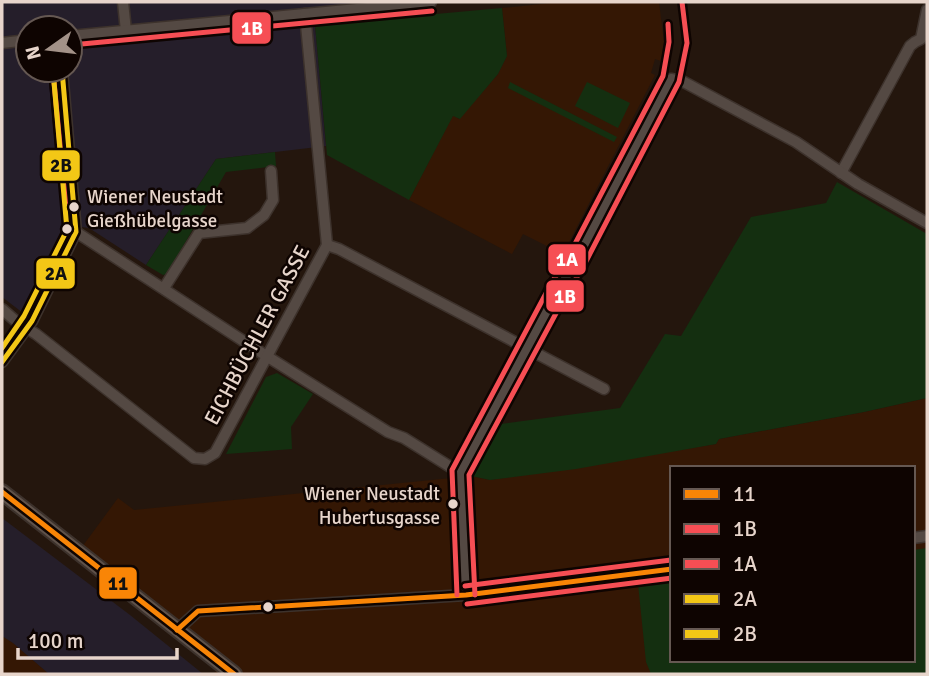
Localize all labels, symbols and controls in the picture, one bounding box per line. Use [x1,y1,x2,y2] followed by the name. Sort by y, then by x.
[231,11,272,45] line badge: 1B
[14,14,84,84] north arrow
[241,17,263,41] text: 1B
[20,44,47,62] text: N
[41,149,81,182] line badge: 2B
[50,154,72,178] text: 2B
[87,185,223,233] place label: Wiener Neustadt Gießhübelgasse
[67,200,81,214] marker: Wiener Neustadt Gießhübelgasse
[60,222,74,236] unlabelled marker
[199,241,315,429] street label: EICHBÜCHLER GASSE
[547,243,587,276] line badge: 1A
[556,248,578,272] text: 1A
[35,257,76,290] line badge: 2A
[45,262,67,286] text: 2A
[545,279,585,313] line badge: 1B
[554,285,576,309] text: 1B
[670,466,915,662] legend
[733,481,756,507] text: 11
[304,482,440,530] place label: Wiener Neustadt Hubertusgasse
[446,497,460,511] marker: Wiener Neustadt Hubertusgasse
[733,516,757,542] text: 1B
[733,551,757,577] text: 1A
[98,566,138,600] line badge: 11
[108,572,128,596] text: 11
[733,586,757,612] text: 2A
[261,600,275,614] unlabelled marker
[18,616,177,660] scale bar
[733,621,757,647] text: 2B
[28,628,83,654] text: 100 m

